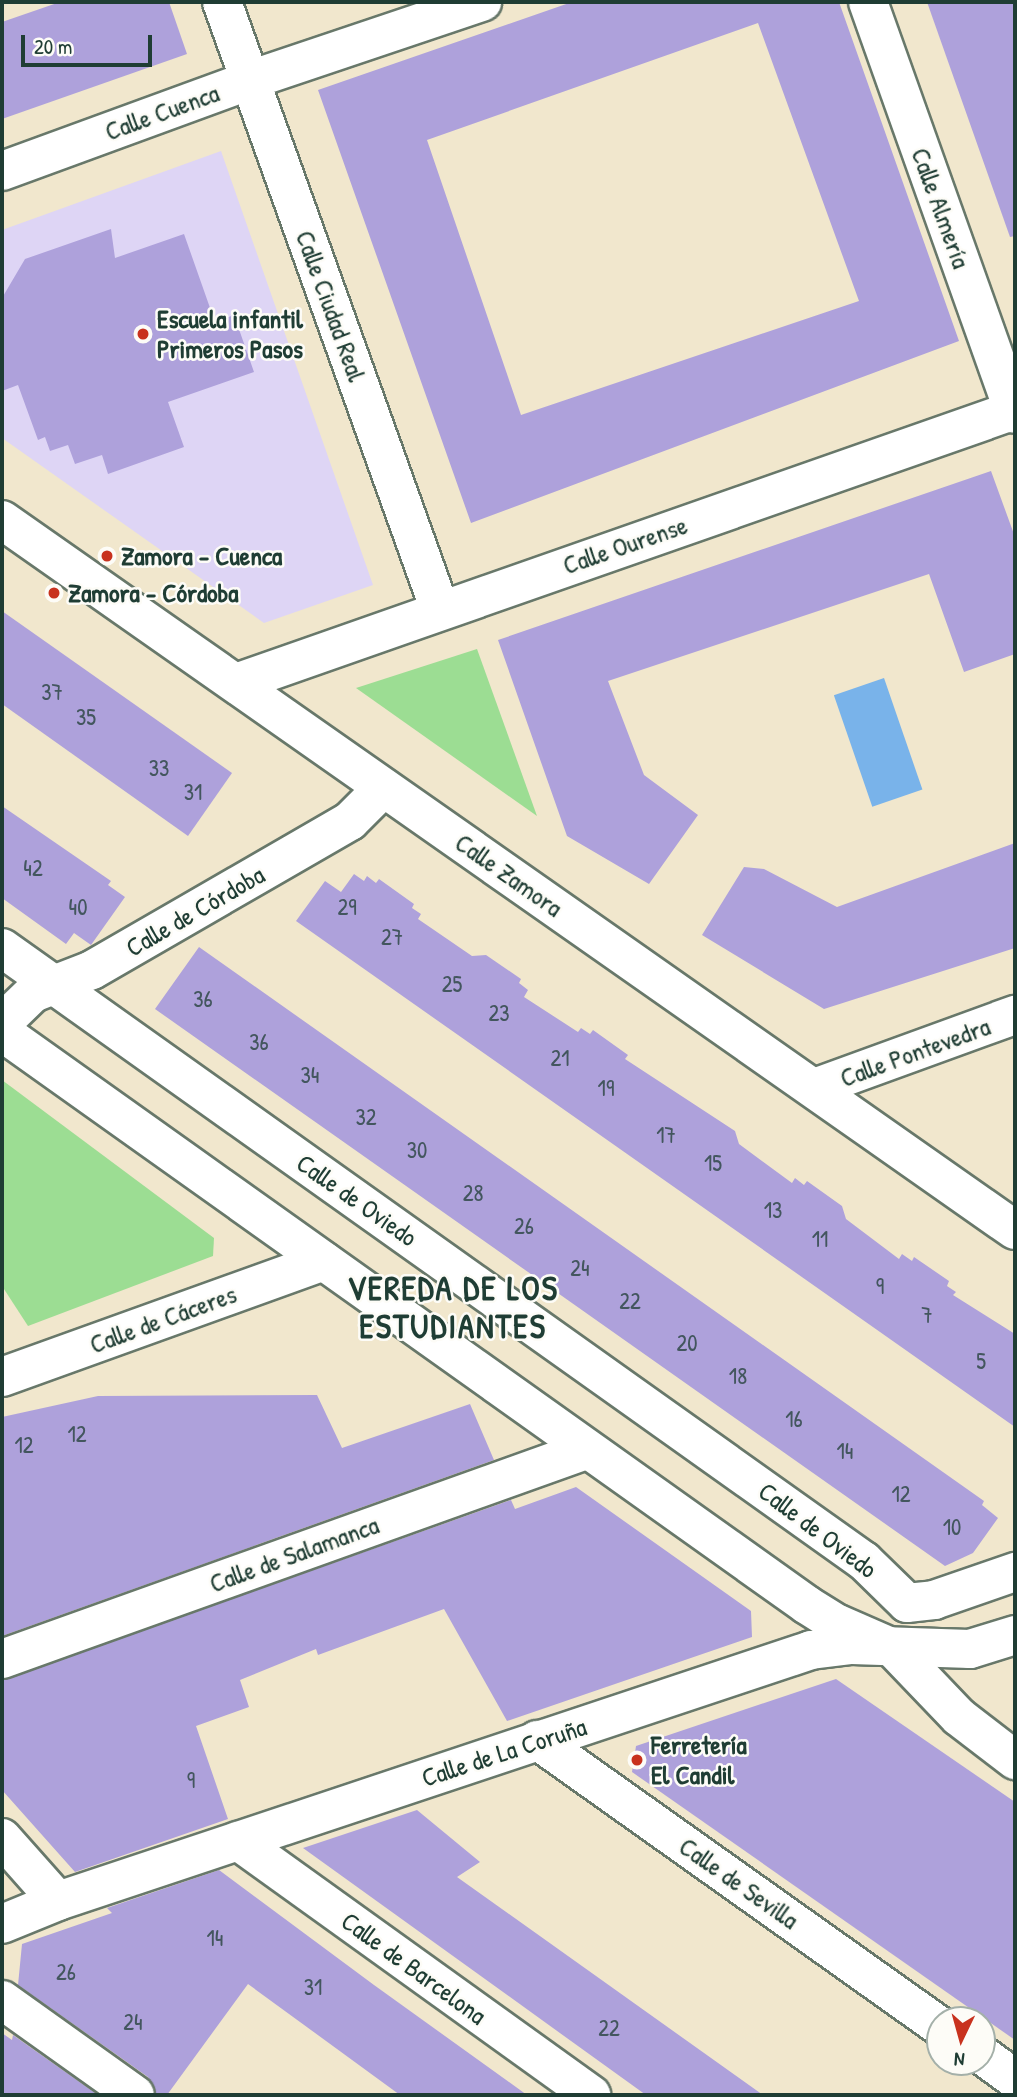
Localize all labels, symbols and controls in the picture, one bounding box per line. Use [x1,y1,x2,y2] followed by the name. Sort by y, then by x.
[24,21,156,65] scale bar
[34,32,72,61] text: 20 m
[101,77,223,147] street label: Calle Cuenca
[905,144,977,272] street label: Calle Almería
[289,226,373,386] street label: Calle Ciudad Real
[157,303,303,364] place label: Escuela infantil Primeros Pasos
[135,326,151,342] marker: Escuela infantil Primeros Pasos
[559,509,691,581] street label: Calle Ourense
[121,540,282,572] place label: Zamora - Cuenca
[99,548,115,564] marker: Zamora - Cuenca
[68,577,238,609] place label: Zamora - Córdoba
[46,585,62,601] marker: Zamora - Córdoba
[41,678,63,706] house number: 37
[76,703,96,731] house number: 35
[149,754,169,782] house number: 33
[184,778,202,806] house number: 31
[449,827,569,923] street label: Calle Zamora
[23,854,43,882] house number: 42
[120,859,270,963] street label: Calle de Córdoba
[69,893,87,921] house number: 40
[337,893,357,921] house number: 29
[381,923,403,951] house number: 27
[442,970,462,998] house number: 25
[193,985,213,1013] house number: 36
[488,999,510,1027] house number: 23
[836,1010,994,1094] street label: Calle Pontevedra
[249,1028,269,1056] house number: 36
[550,1044,570,1072] house number: 21
[301,1061,319,1089] house number: 34
[598,1074,614,1102] house number: 19
[355,1103,377,1131] house number: 32
[656,1121,676,1149] house number: 17
[407,1136,427,1164] house number: 30
[291,1147,423,1253] street label: Calle de Oviedo
[704,1149,722,1177] house number: 15
[463,1179,483,1207] house number: 28
[764,1196,782,1224] house number: 13
[514,1212,534,1240] house number: 26
[812,1225,828,1253] house number: 11
[570,1254,590,1282] house number: 24
[349,1269,557,1347] district label: VEREDA DE LOS ESTUDIANTES
[876,1272,884,1300] house number: 9
[85,1278,241,1360] street label: Calle de Cáceres
[619,1287,641,1315] house number: 22
[921,1301,933,1329] house number: 7
[676,1329,698,1357] house number: 20
[976,1347,986,1375] house number: 5
[729,1362,747,1390] house number: 18
[785,1405,803,1433] house number: 16
[67,1420,87,1448] house number: 12
[14,1431,34,1459] house number: 12
[837,1437,853,1465] house number: 14
[753,1475,883,1585] street label: Calle de Oviedo
[891,1480,911,1508] house number: 12
[205,1509,383,1599] street label: Calle de Salamanca
[943,1513,961,1541] house number: 10
[418,1711,590,1793] street label: Calle de La Coruña
[651,1729,747,1790] place label: Ferretería El Candil
[629,1752,645,1768] marker: Ferretería El Candil
[187,1766,195,1794] house number: 9
[673,1831,805,1935] street label: Calle de Sevilla
[335,1905,493,2031] street label: Calle de Barcelona
[207,1924,223,1952] house number: 14
[56,1958,76,1986] house number: 26
[304,1973,322,2001] house number: 31
[926,2006,996,2076] north arrow
[123,2008,143,2036] house number: 24
[598,2014,620,2042] house number: 22
[953,2047,966,2073] text: N

